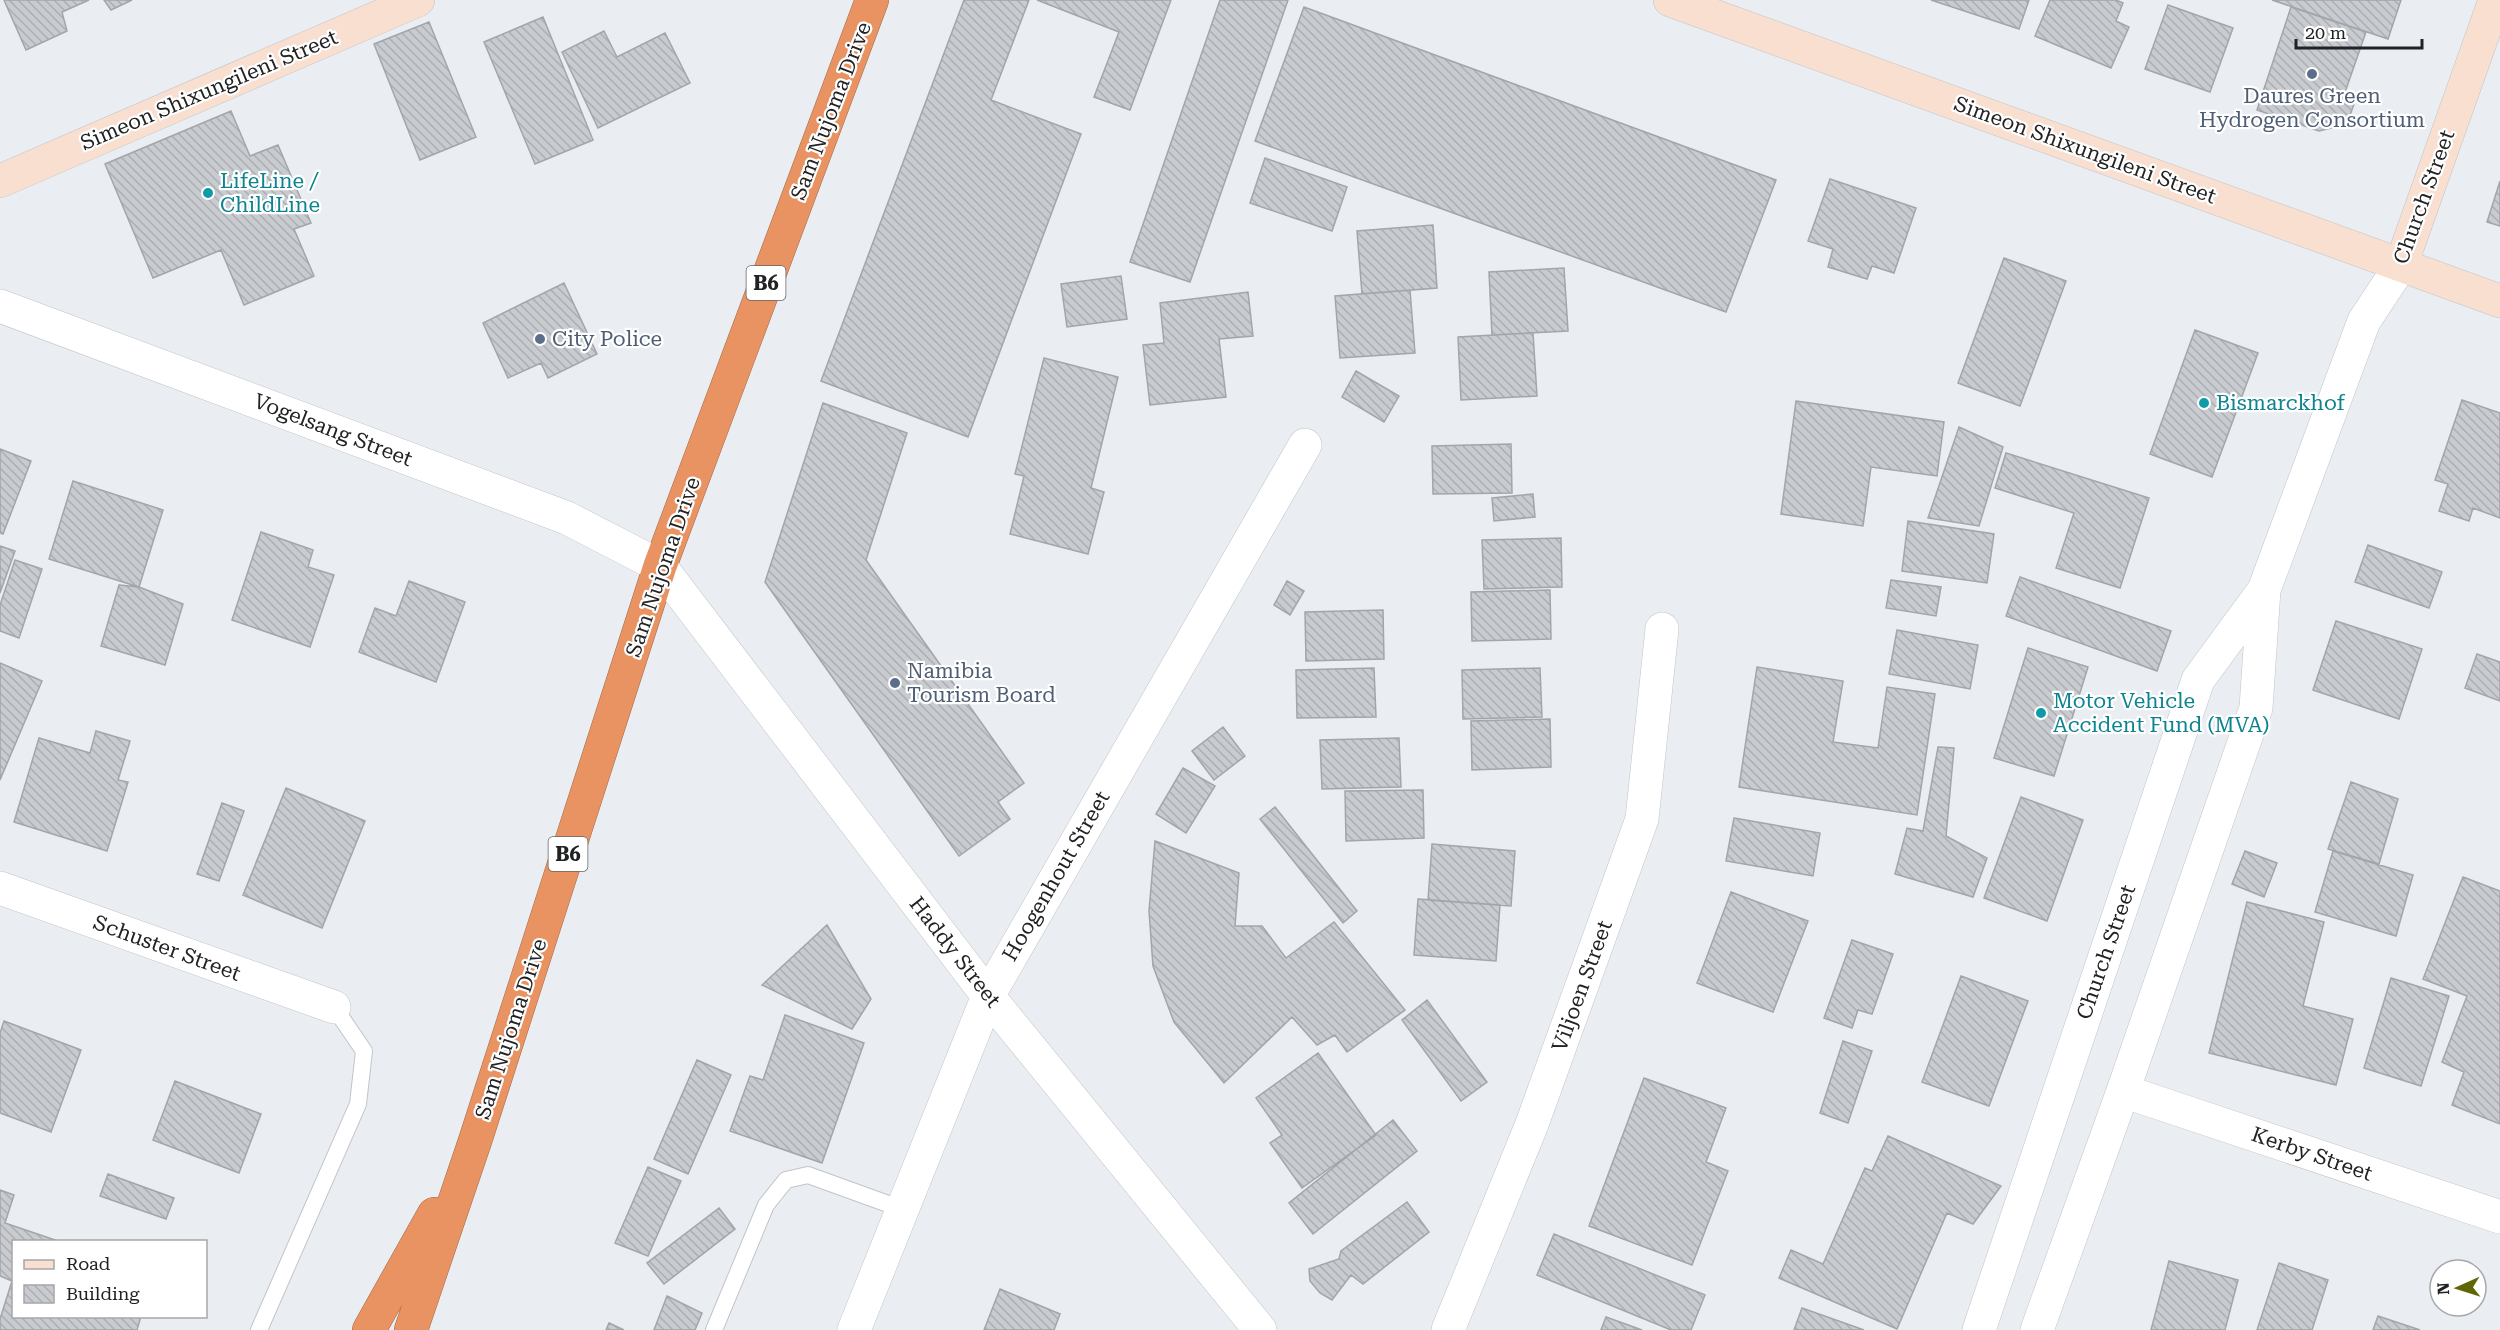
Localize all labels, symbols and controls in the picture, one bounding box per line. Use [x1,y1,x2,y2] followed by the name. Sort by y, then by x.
[2296,12,2422,50] scale bar
[786,19,876,203] street label: Sam Nujoma Drive
[2305,22,2346,43] text: 20 m
[77,25,341,155] street label: Simeon Shixungileni Street
[2305,67,2319,81] marker: Daures Green Hydrogen Consortium
[2199,84,2425,132] place label: Daures Green Hydrogen Consortium
[1951,91,2219,209] street label: Simeon Shixungileni Street
[2389,127,2459,267] street label: Church Street
[220,169,320,217] place label: LifeLine / ChildLine
[201,186,215,200] marker: LifeLine / ChildLine
[746,266,786,300] road number: B6
[552,327,662,351] place label: City Police
[533,332,547,346] marker: City Police
[250,389,416,471] street label: Vogelsang Street
[2216,391,2346,415] place label: Bismarckhof
[2197,396,2211,410] marker: Bismarckhof
[621,474,705,660] street label: Sam Nujoma Drive
[907,659,1056,707] place label: Namibia Tourism Board
[888,676,902,690] marker: Namibia Tourism Board
[2053,689,2269,737] place label: Motor Vehicle Accident Fund (MVA)
[2034,706,2048,720] marker: Motor Vehicle Accident Fund (MVA)
[998,787,1114,965] street label: Hoogenhout Street
[548,837,588,871] road number: B6
[2072,881,2140,1022] street label: Church Street
[904,892,1006,1012] street label: Haddy Street
[90,910,244,986] street label: Schuster Street
[1547,917,1617,1055] street label: Viljoen Street
[470,936,552,1122] street label: Sam Nujoma Drive
[2248,1122,2376,1186] street label: Kerby Street
[12,1240,207,1318] legend
[66,1253,111,1274] text: Road
[2428,1258,2488,1318] north arrow
[2434,1282,2453,1295] text: N
[66,1283,140,1304] text: Building

